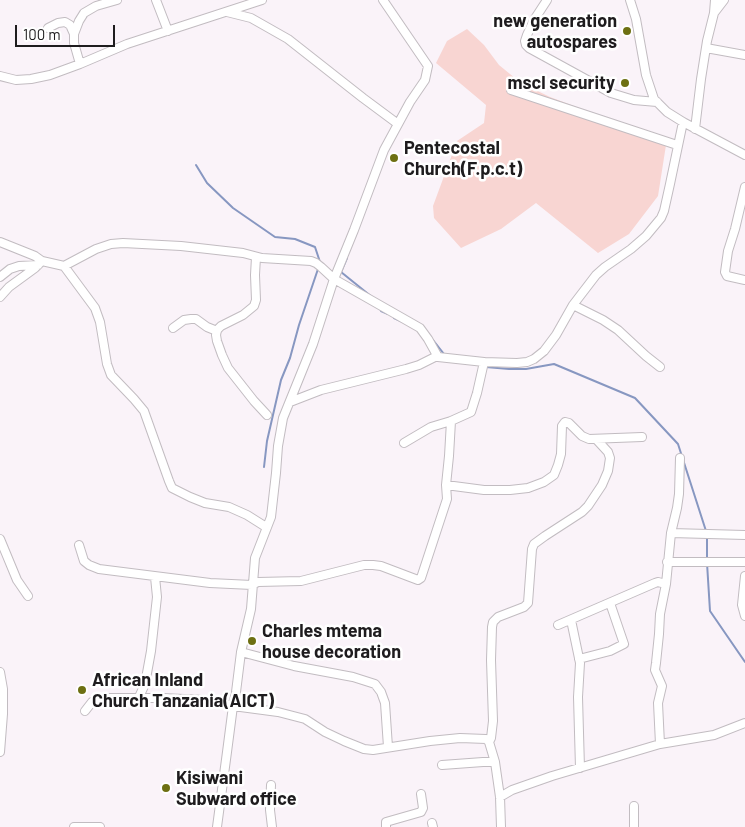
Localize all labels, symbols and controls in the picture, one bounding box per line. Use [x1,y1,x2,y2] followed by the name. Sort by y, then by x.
[493,10,617,52] place label: new generation autospares
[18,15,118,47] scale bar
[23,25,61,43] text: 100 m
[621,25,633,37] marker: new generation autospares
[508,72,615,94] place label: mscl security
[619,77,631,89] marker: mscl security
[404,137,522,180] place label: Pentecostal Church(F.p.c.t)
[388,152,400,164] marker: Pentecostal Church(F.p.c.t)
[262,620,401,662] place label: Charles mtema house decoration
[246,635,258,647] marker: Charles mtema house decoration
[92,669,274,712] place label: African Inland Church Tanzania(AICT)
[76,684,88,696] marker: African Inland Church Tanzania(AICT)
[176,767,297,810] place label: Kisiwani Subward office
[160,782,172,794] marker: Kisiwani Subward office

